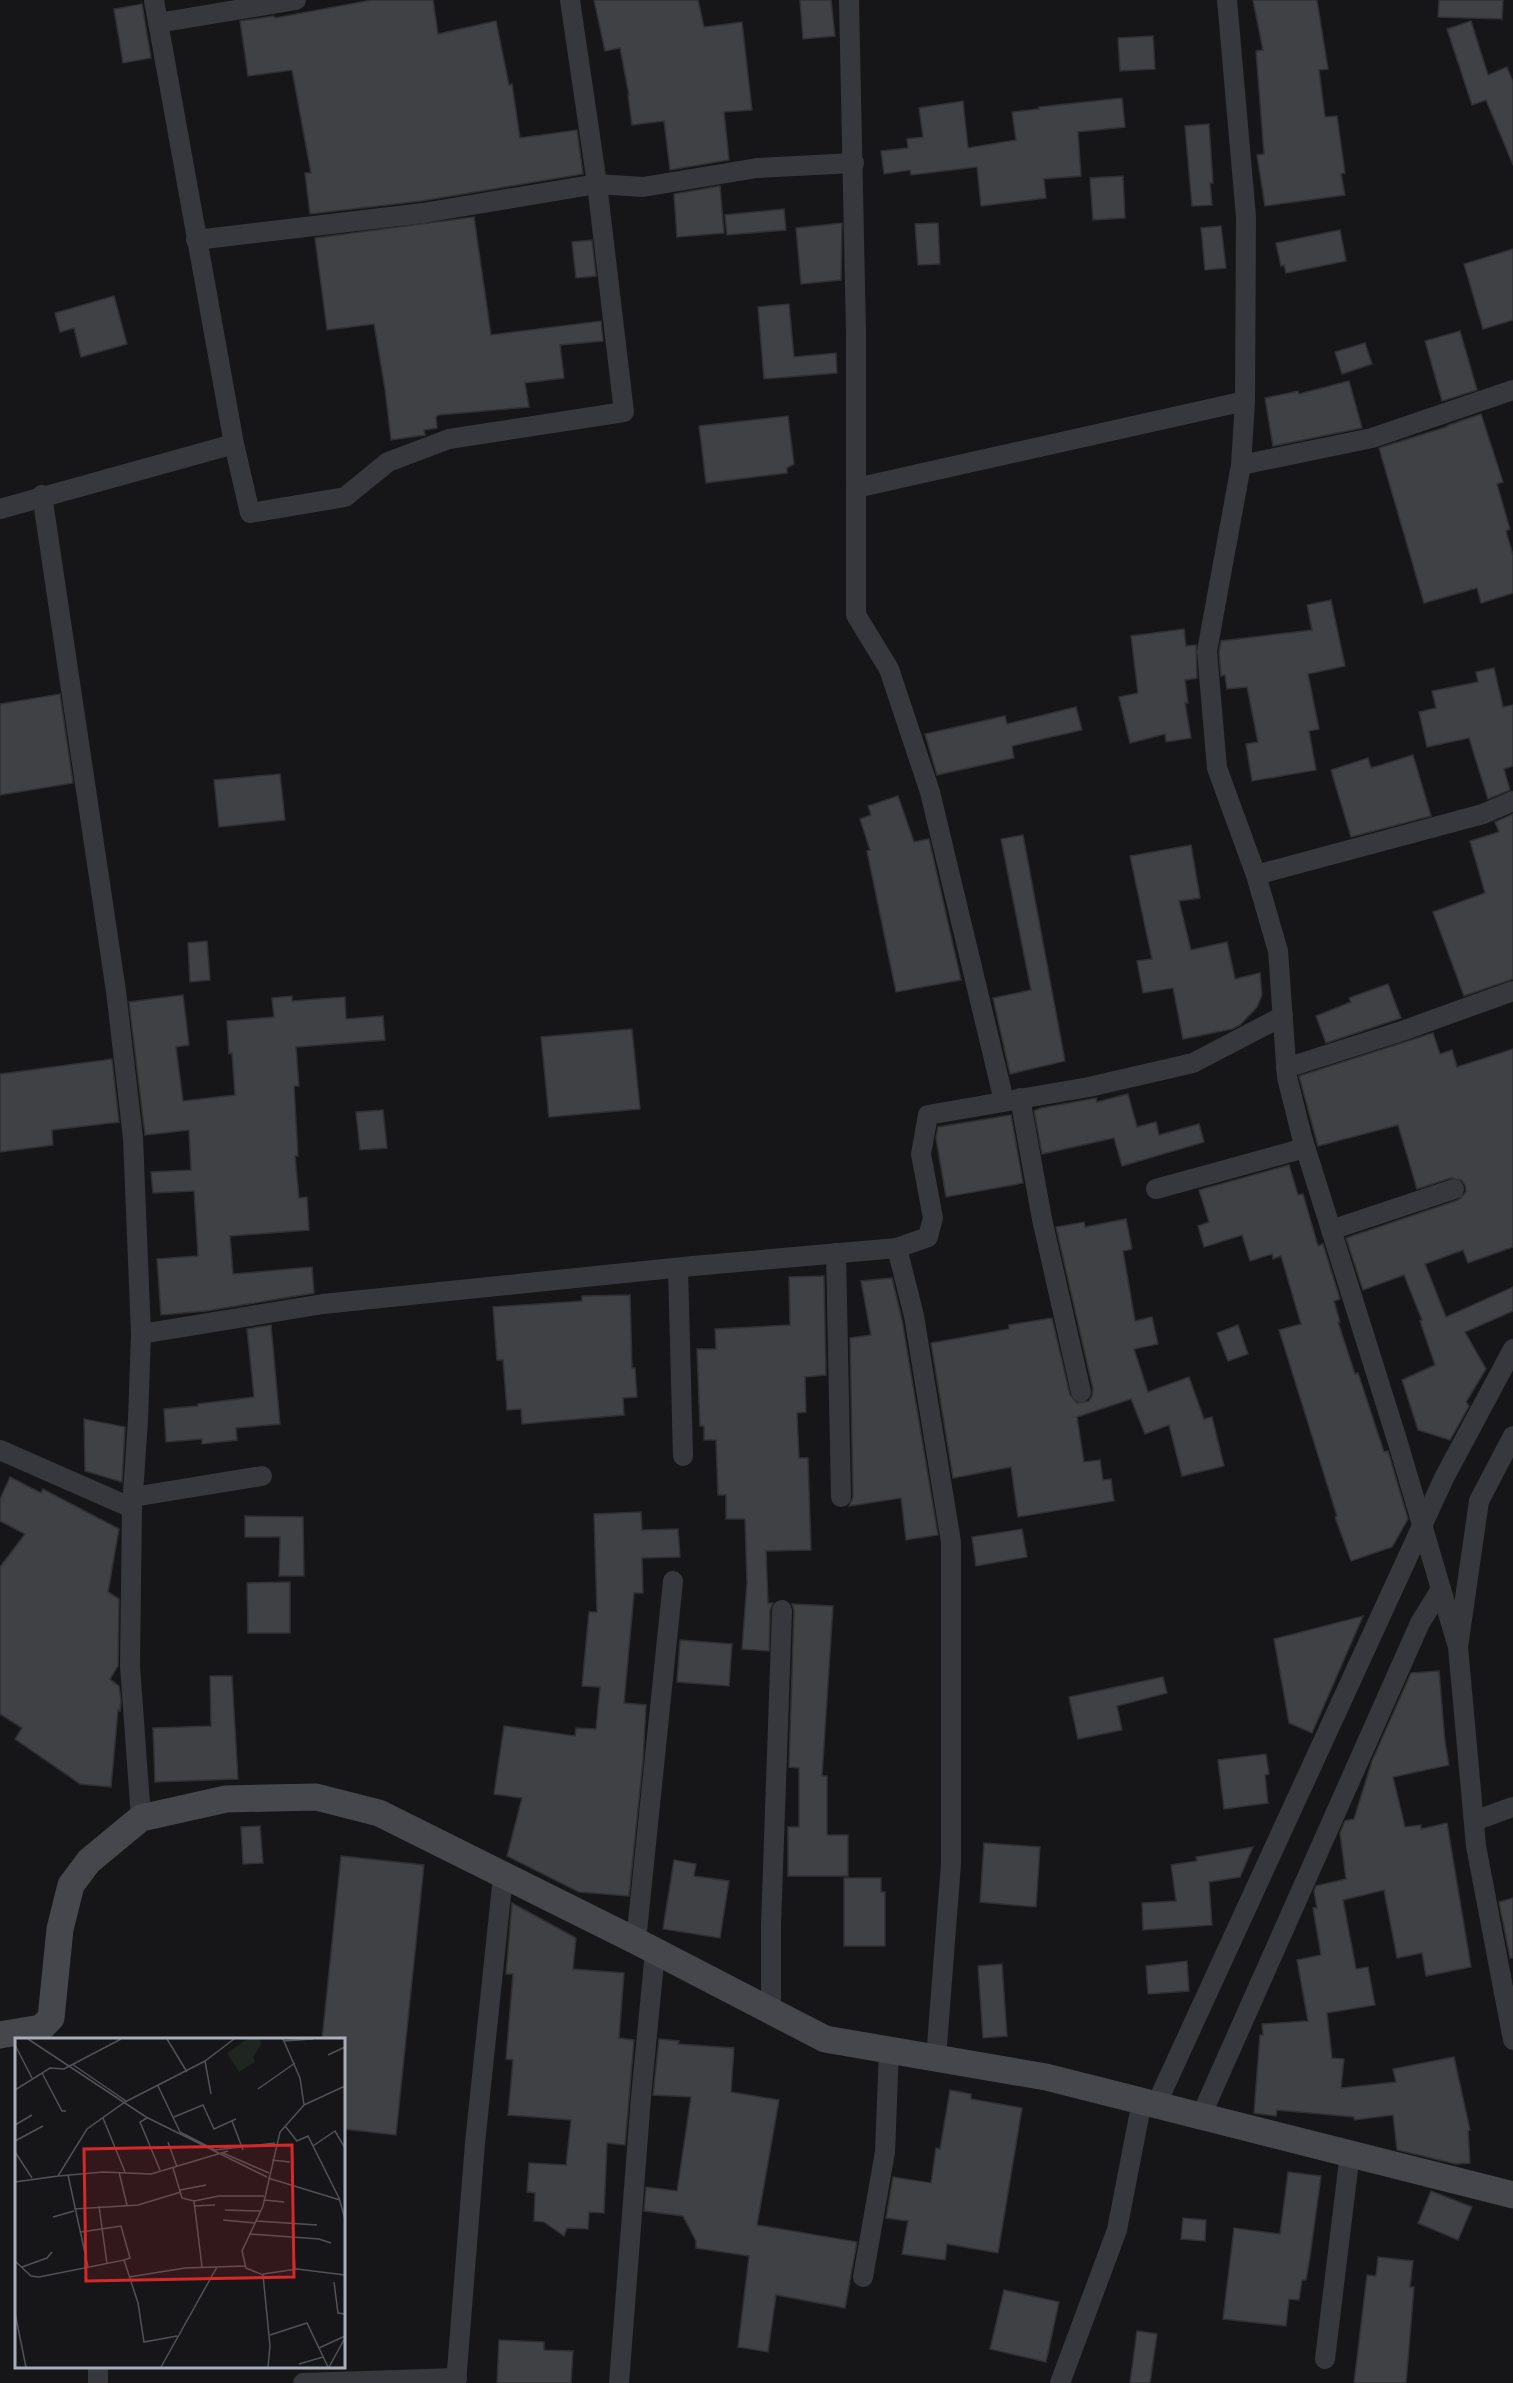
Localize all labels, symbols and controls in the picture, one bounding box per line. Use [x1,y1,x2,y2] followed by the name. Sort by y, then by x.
[15,2038,345,2368] inset map

